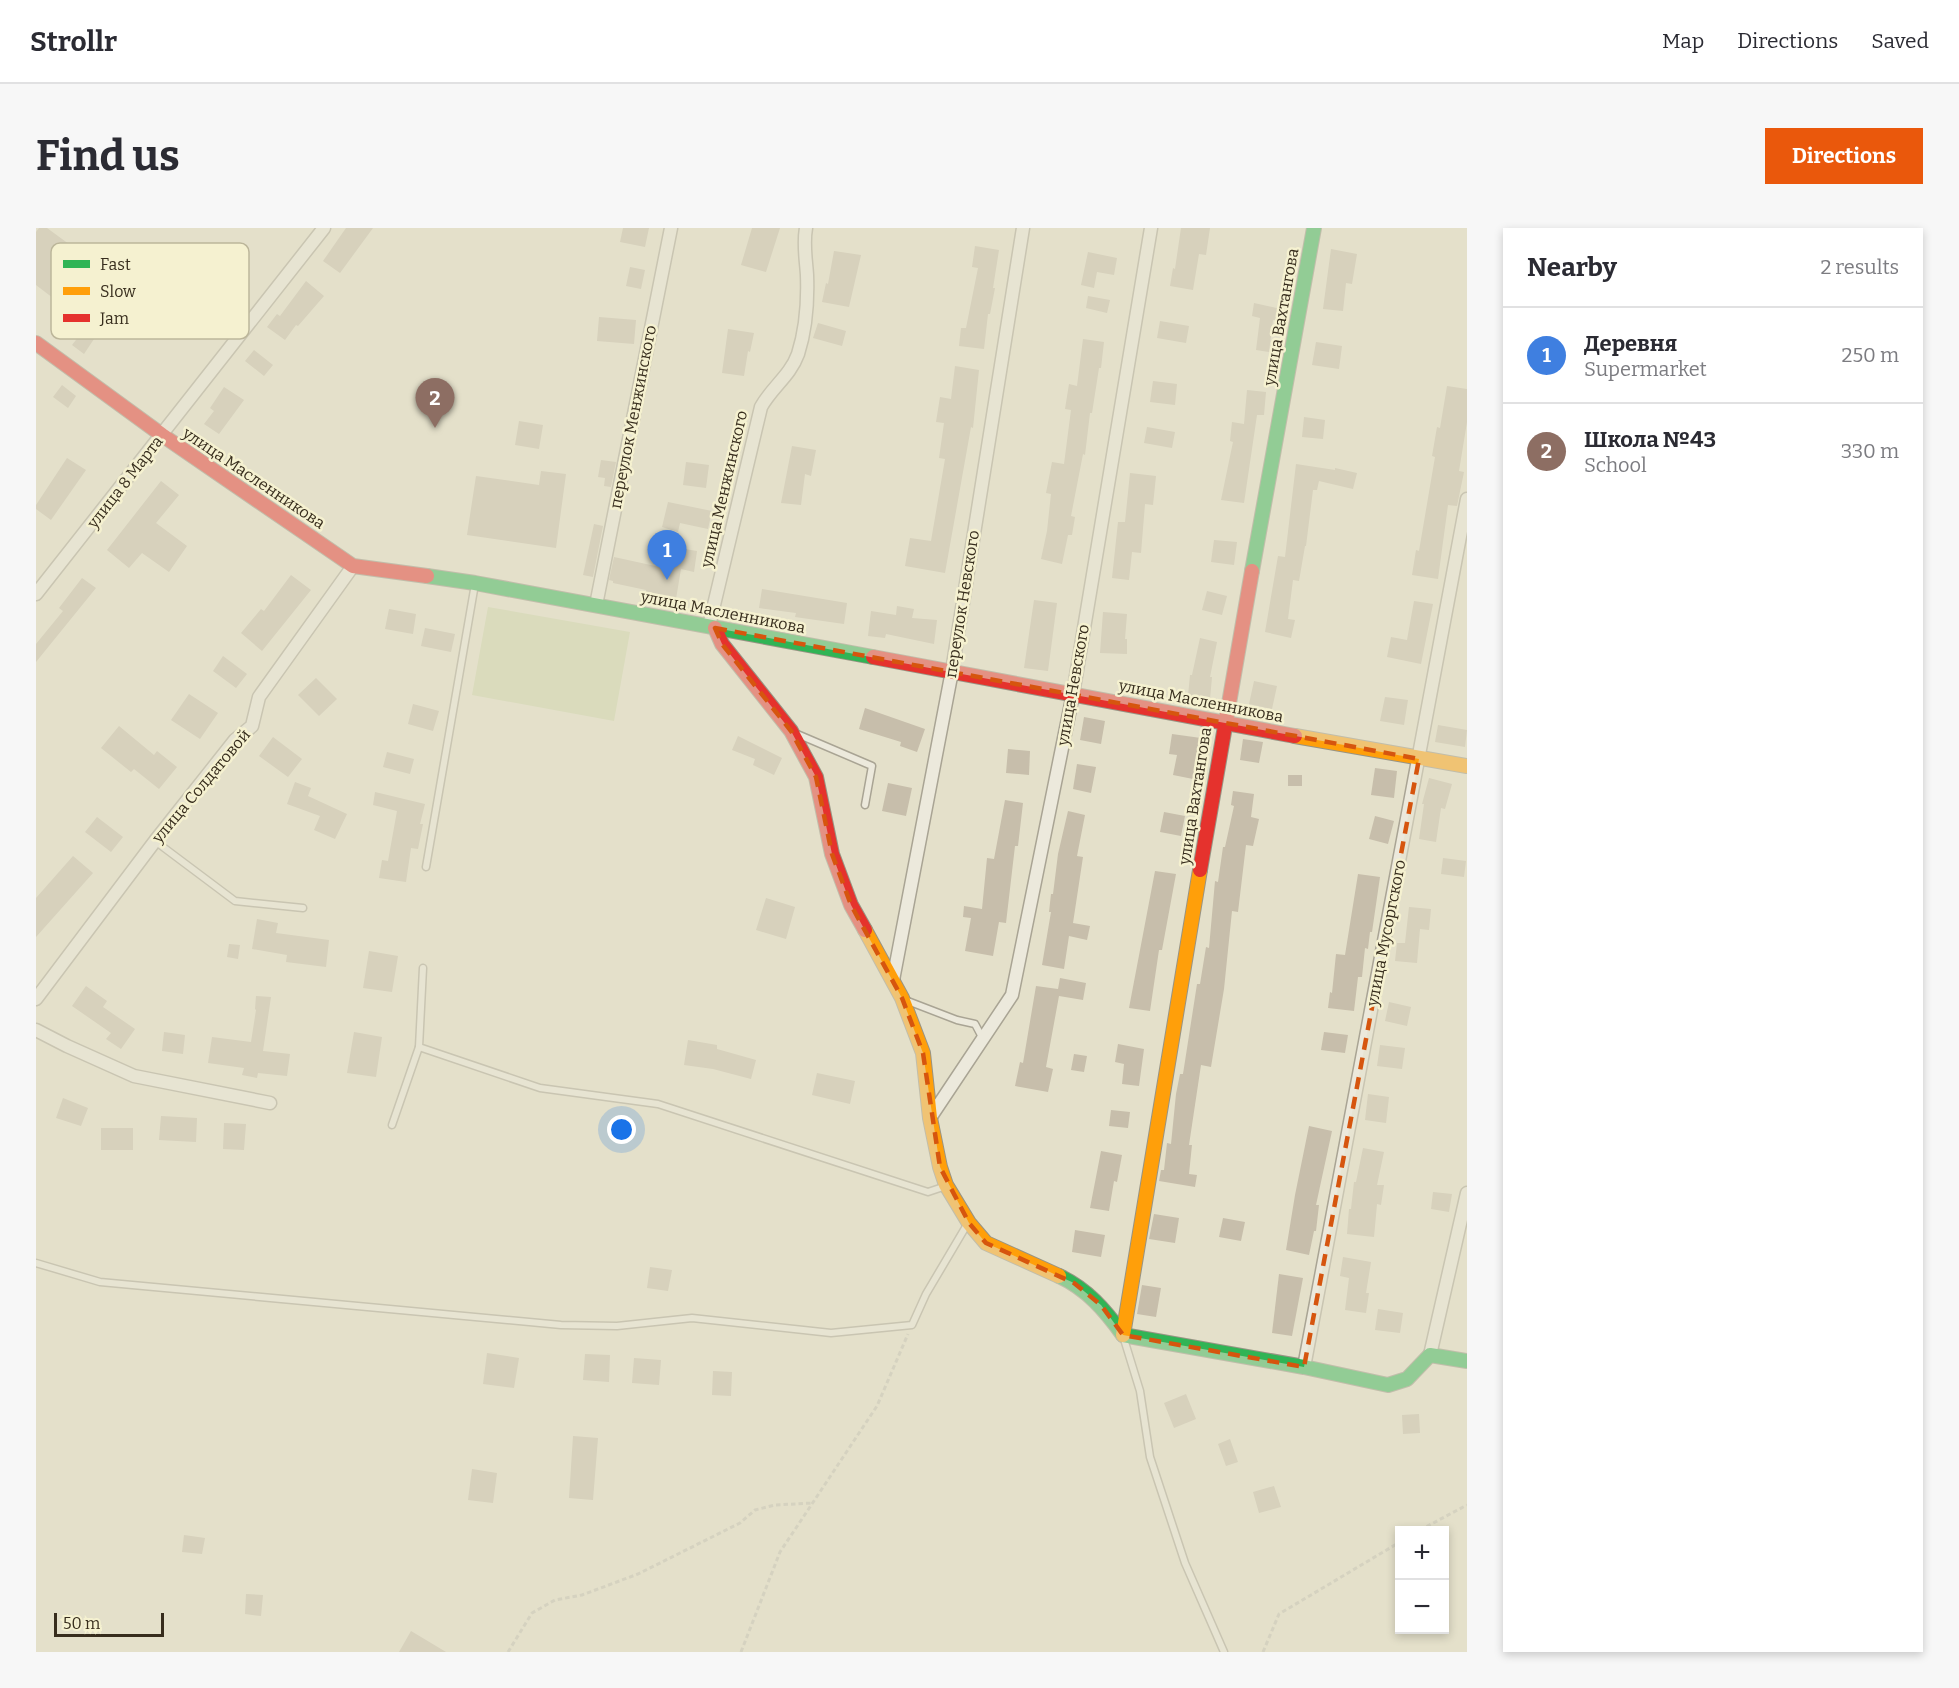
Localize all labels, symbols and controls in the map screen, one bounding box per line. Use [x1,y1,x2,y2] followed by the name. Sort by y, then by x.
[30,25,117,58] text: Strollr
[1662,28,1704,54] text: Map
[1737,28,1838,54] text: Directions
[1871,28,1929,54] text: Saved
[1765,128,1923,184] button: Directions
[36,131,180,181] text: Find us
[51,243,249,339] legend
[1259,247,1302,388] street label: улица Вахтангова
[1527,252,1617,283] text: Nearby
[100,255,131,274] text: Fast
[1820,255,1899,279] text: 2 results
[100,282,136,301] text: Slow
[99,309,129,328] text: Jam
[606,324,660,510] street label: переулок Менжинского
[1584,330,1677,357] text: Деревня
[1542,343,1551,367] text: 1
[1842,343,1899,367] text: 250 m
[1584,357,1707,381] text: Supermarket
[416,378,454,428] pin: 2
[696,409,751,570] street label: улица Менжинского
[179,423,329,533] street label: улица Масленникова
[1584,426,1716,453] text: Школа №43
[83,432,167,533] street label: улица 8 Марта
[1541,439,1552,463] text: 2
[1841,439,1899,463] text: 330 m
[1584,453,1647,477] text: School
[941,529,983,679] street label: переулок Невского
[648,530,686,580] pin: 1
[638,587,807,637] street label: улица Масленникова
[1053,623,1093,748] street label: улица Невского
[1116,676,1285,726] street label: улица Масленникова
[147,725,254,847] street label: улица Солдатовой
[1175,726,1215,867] street label: улица Вахтангова
[1362,858,1410,1009] street label: улица Мусоргского
[607,1115,636,1144] your location
[1395,1526,1449,1634] map controls
[1395,1526,1449,1580] button: +
[1395,1580,1449,1634] button: −
[54,1610,164,1638] scale bar
[63,1614,100,1633] text: 50 m

